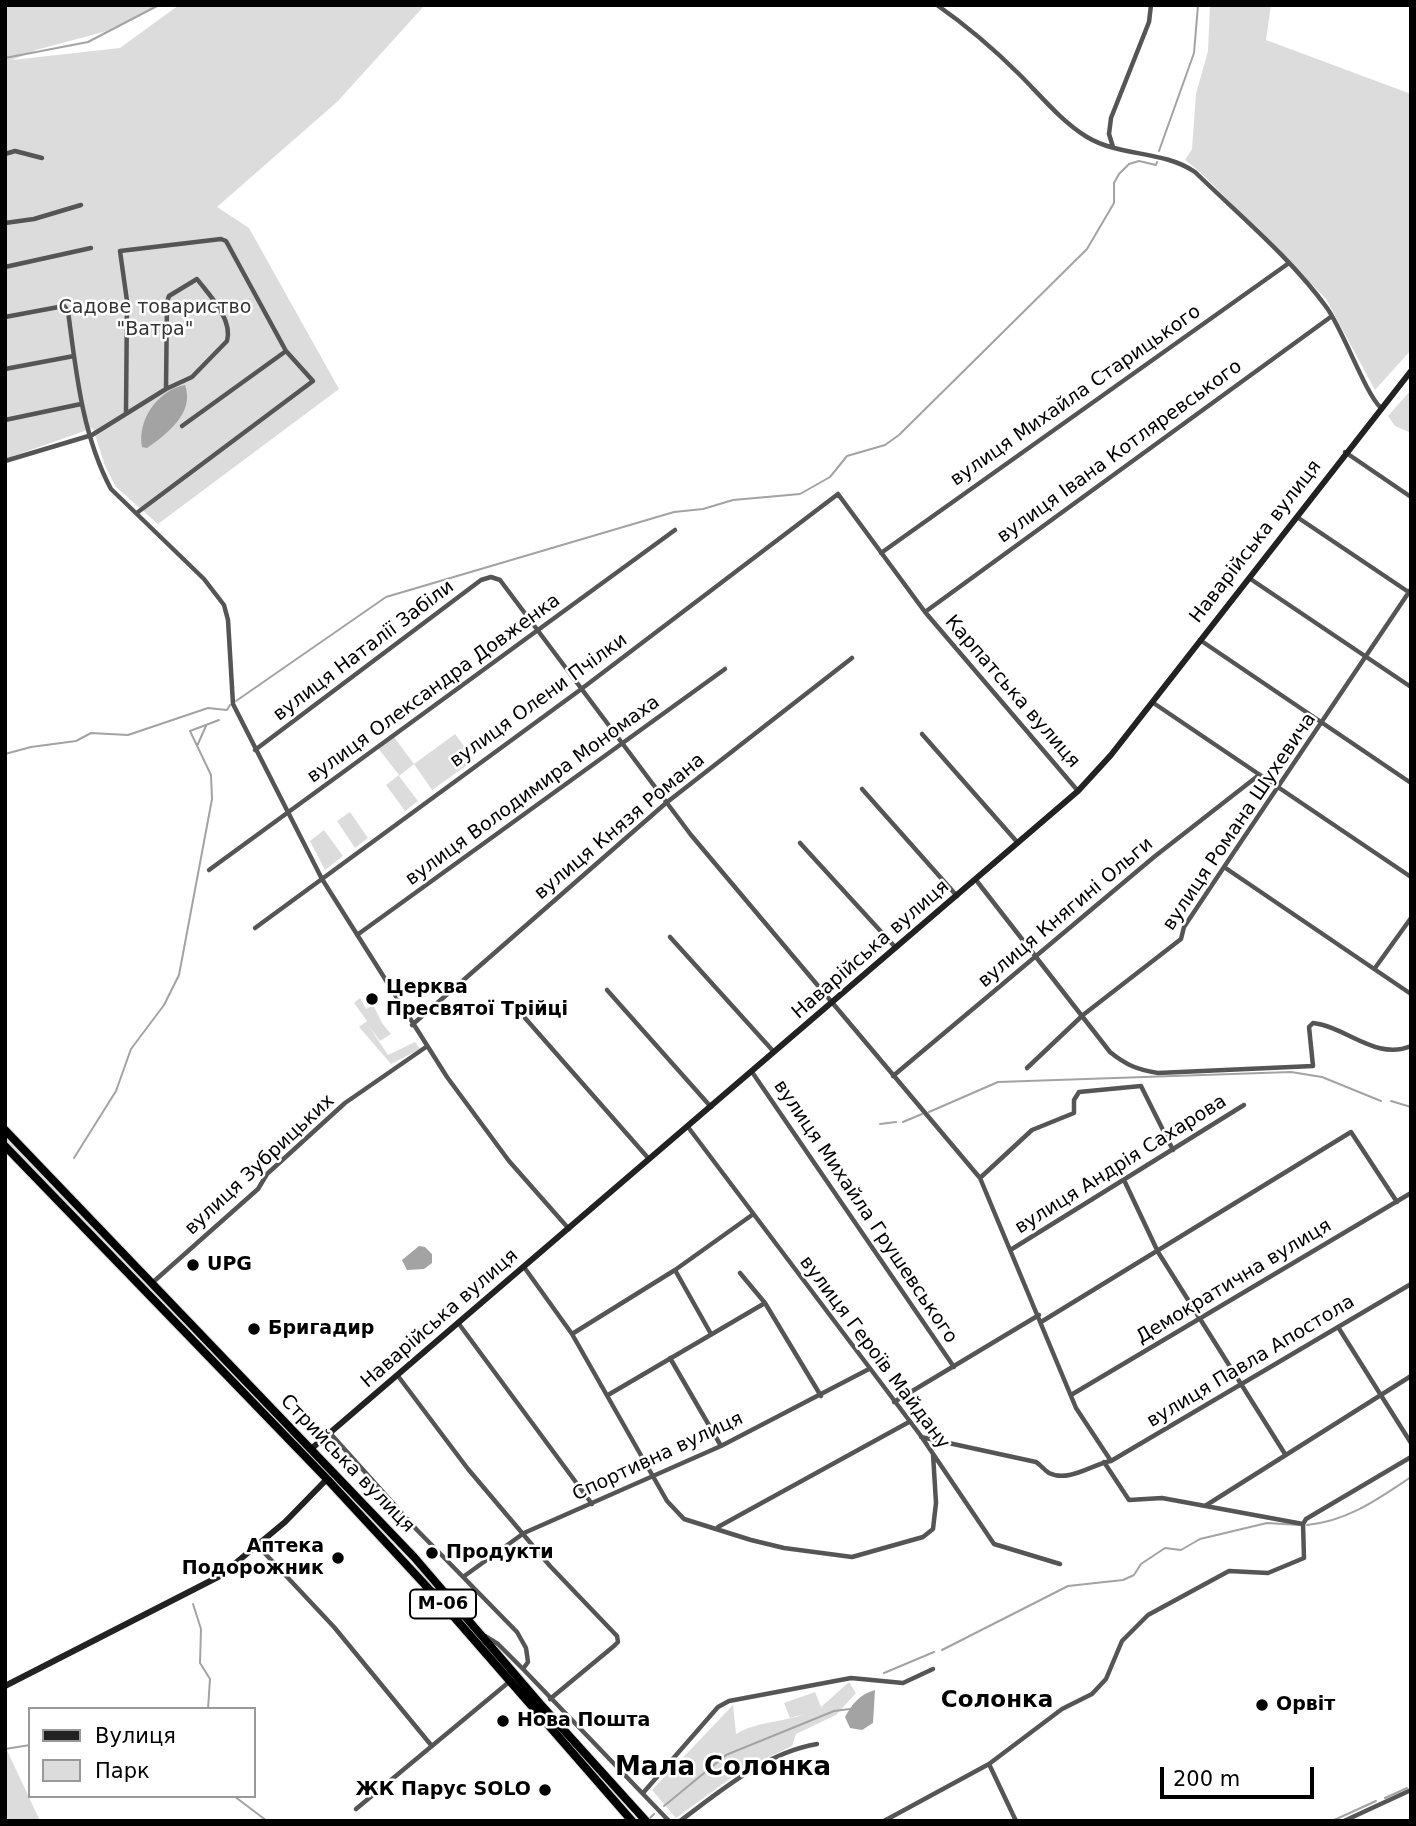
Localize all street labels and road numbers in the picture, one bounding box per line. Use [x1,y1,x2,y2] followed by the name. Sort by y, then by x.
[946,301,1206,491] street label: вулиця Михайла Старицького
[993,356,1247,548] street label: вулиця Івана Котляревського
[1185,456,1327,628] street label: Наварійська вулиця
[269,576,459,726] street label: вулиця Наталії Забіли
[303,590,565,788] street label: вулиця Олександра Довженка
[940,611,1084,773] street label: Карпатська вулиця
[446,629,632,773] street label: вулиця Олени Пчілки
[401,691,665,891] street label: вулиця Володимира Мономаха
[1159,709,1321,935] street label: вулиця Романа Шухевича
[530,749,710,905] street label: вулиця Князя Романа
[974,833,1158,993] street label: вулиця Княгині Ольги
[788,876,954,1024] street label: Наварійська вулиця
[768,1076,962,1348] street label: вулиця Михайла Грушевського
[181,1090,339,1240] street label: вулиця Зубрицьких
[1011,1090,1231,1240] street label: вулиця Андрія Сахарова
[1132,1215,1336,1349] street label: Демократична вулиця
[357,1245,523,1393] street label: Наварійська вулиця
[794,1252,954,1454] street label: вулиця Героїв Майдану
[1143,1291,1359,1433] street label: вулиця Павла Апостола
[275,1390,419,1538] street label: Стрийська вулиця
[569,1407,747,1507] street label: Спортивна вулиця
[410,1590,476,1618] road number: М-06

